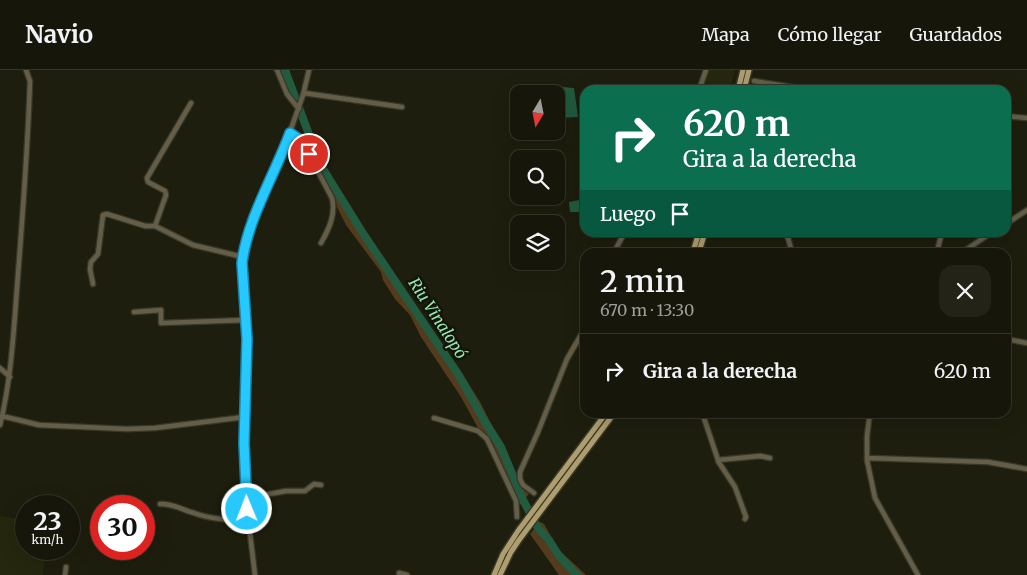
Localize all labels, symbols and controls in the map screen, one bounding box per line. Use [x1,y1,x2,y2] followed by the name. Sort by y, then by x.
[25,19,93,50] text: Navio
[701,23,750,46] text: Mapa
[778,23,881,46] text: Cómo llegar
[909,23,1002,46] text: Guardados
[510,85,565,140] north arrow
[510,85,565,270] map controls
[683,102,790,146] text: 620 m
[600,105,665,170] icon: right
[288,133,330,175] pin
[295,140,323,168] icon: arrive
[683,145,857,173] text: Gira a la derecha
[510,150,565,205] button: search
[666,200,694,228] icon: arrive
[600,202,656,226] text: Luego
[510,215,565,270] button: layers
[600,262,685,300] text: 2 min
[939,265,991,317] button: close
[404,274,472,362] water label: Riu Vinalopó
[600,300,694,320] text: 670 m · 13:30
[600,357,628,385] icon: right
[643,359,797,383] text: Gira a la derecha
[934,359,991,383] text: 620 m
[220,482,272,534] position arrow
[90,495,155,560] speed limit sign: 30
[33,505,62,537] text: 23
[32,532,63,547] text: km/h

